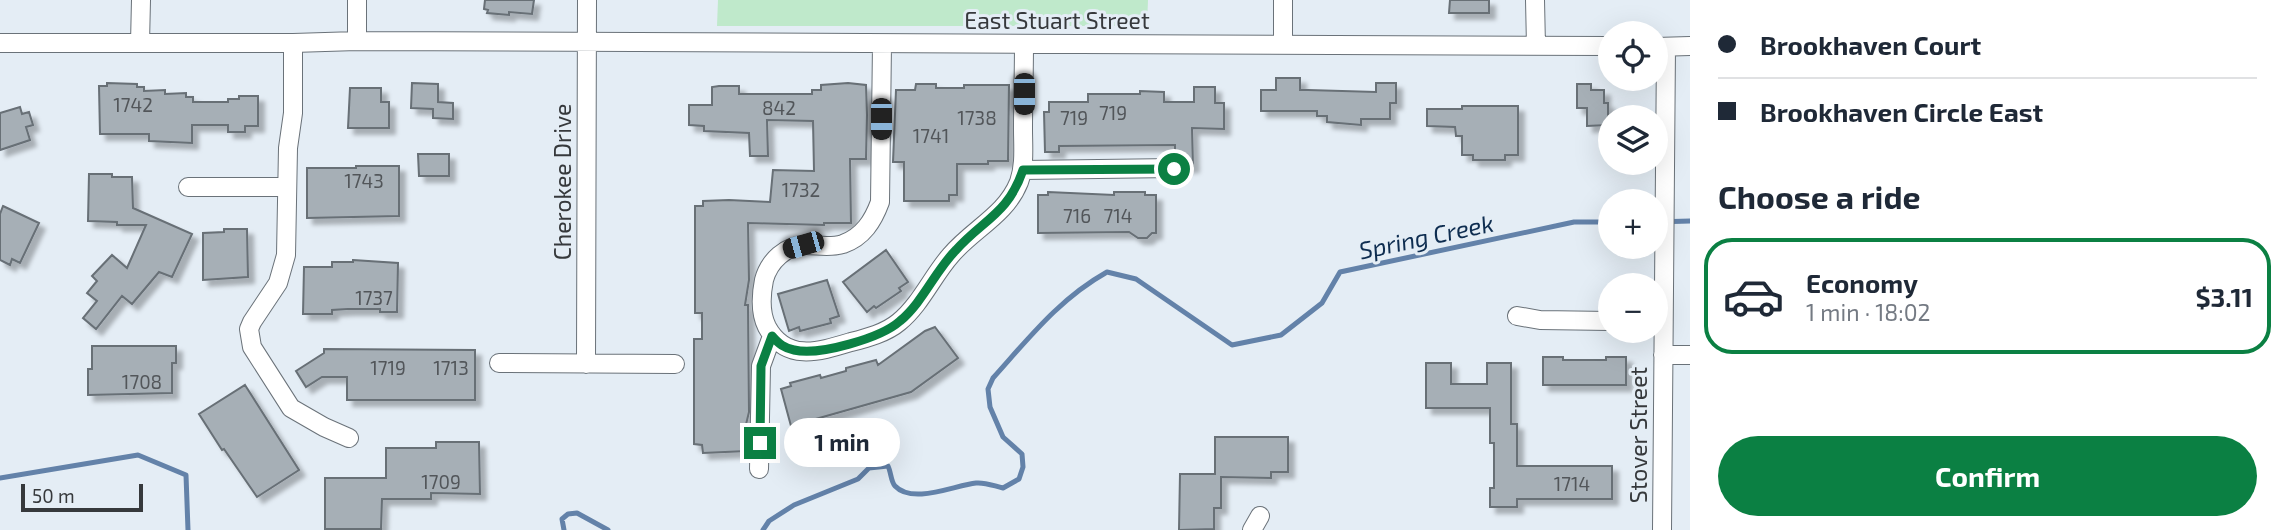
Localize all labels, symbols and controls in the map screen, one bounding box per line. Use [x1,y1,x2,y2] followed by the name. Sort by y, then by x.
[964,6,1150,34] street label: East Stuart Street
[1598,21,1668,343] map controls
[1598,21,1668,91] button: locate
[1760,29,1981,60] text: Brookhaven Court
[1014,73,1035,115] car
[113,93,153,116] house number: 1742
[762,96,796,119] house number: 842
[1760,96,2043,127] text: Brookhaven Circle East
[871,98,892,140] car
[1099,101,1127,124] house number: 719
[548,104,576,260] street label: Cherokee Drive
[1598,105,1668,175] button: layers
[957,106,997,129] house number: 1738
[1060,106,1088,129] house number: 719
[913,124,949,147] house number: 1741
[1158,153,1190,185] route start
[344,169,384,192] house number: 1743
[1718,177,1921,215] text: Choose a ride
[782,178,820,201] house number: 1732
[1598,189,1668,259] button: +
[1063,204,1091,227] house number: 716
[1104,204,1132,227] house number: 714
[1356,208,1496,264] water label: Spring Creek
[780,229,827,261] car
[1722,265,1785,328] icon: car
[1806,267,1918,298] text: Economy
[1598,273,1668,343] button: −
[2196,281,2253,312] text: $3.11
[355,286,393,309] house number: 1737
[1806,298,1931,326] text: 1 min · 18:02
[370,356,406,379] house number: 1719
[433,356,469,379] house number: 1713
[1624,366,1652,503] street label: Stover Street
[122,370,162,393] house number: 1708
[784,418,900,467] callout: 1 min
[744,427,776,459] route end
[814,428,870,456] text: 1 min
[1718,436,2257,516] button: Confirm
[421,470,461,493] house number: 1709
[1554,472,1590,495] house number: 1714
[21,481,144,513] scale bar
[32,484,75,507] text: 50 m

